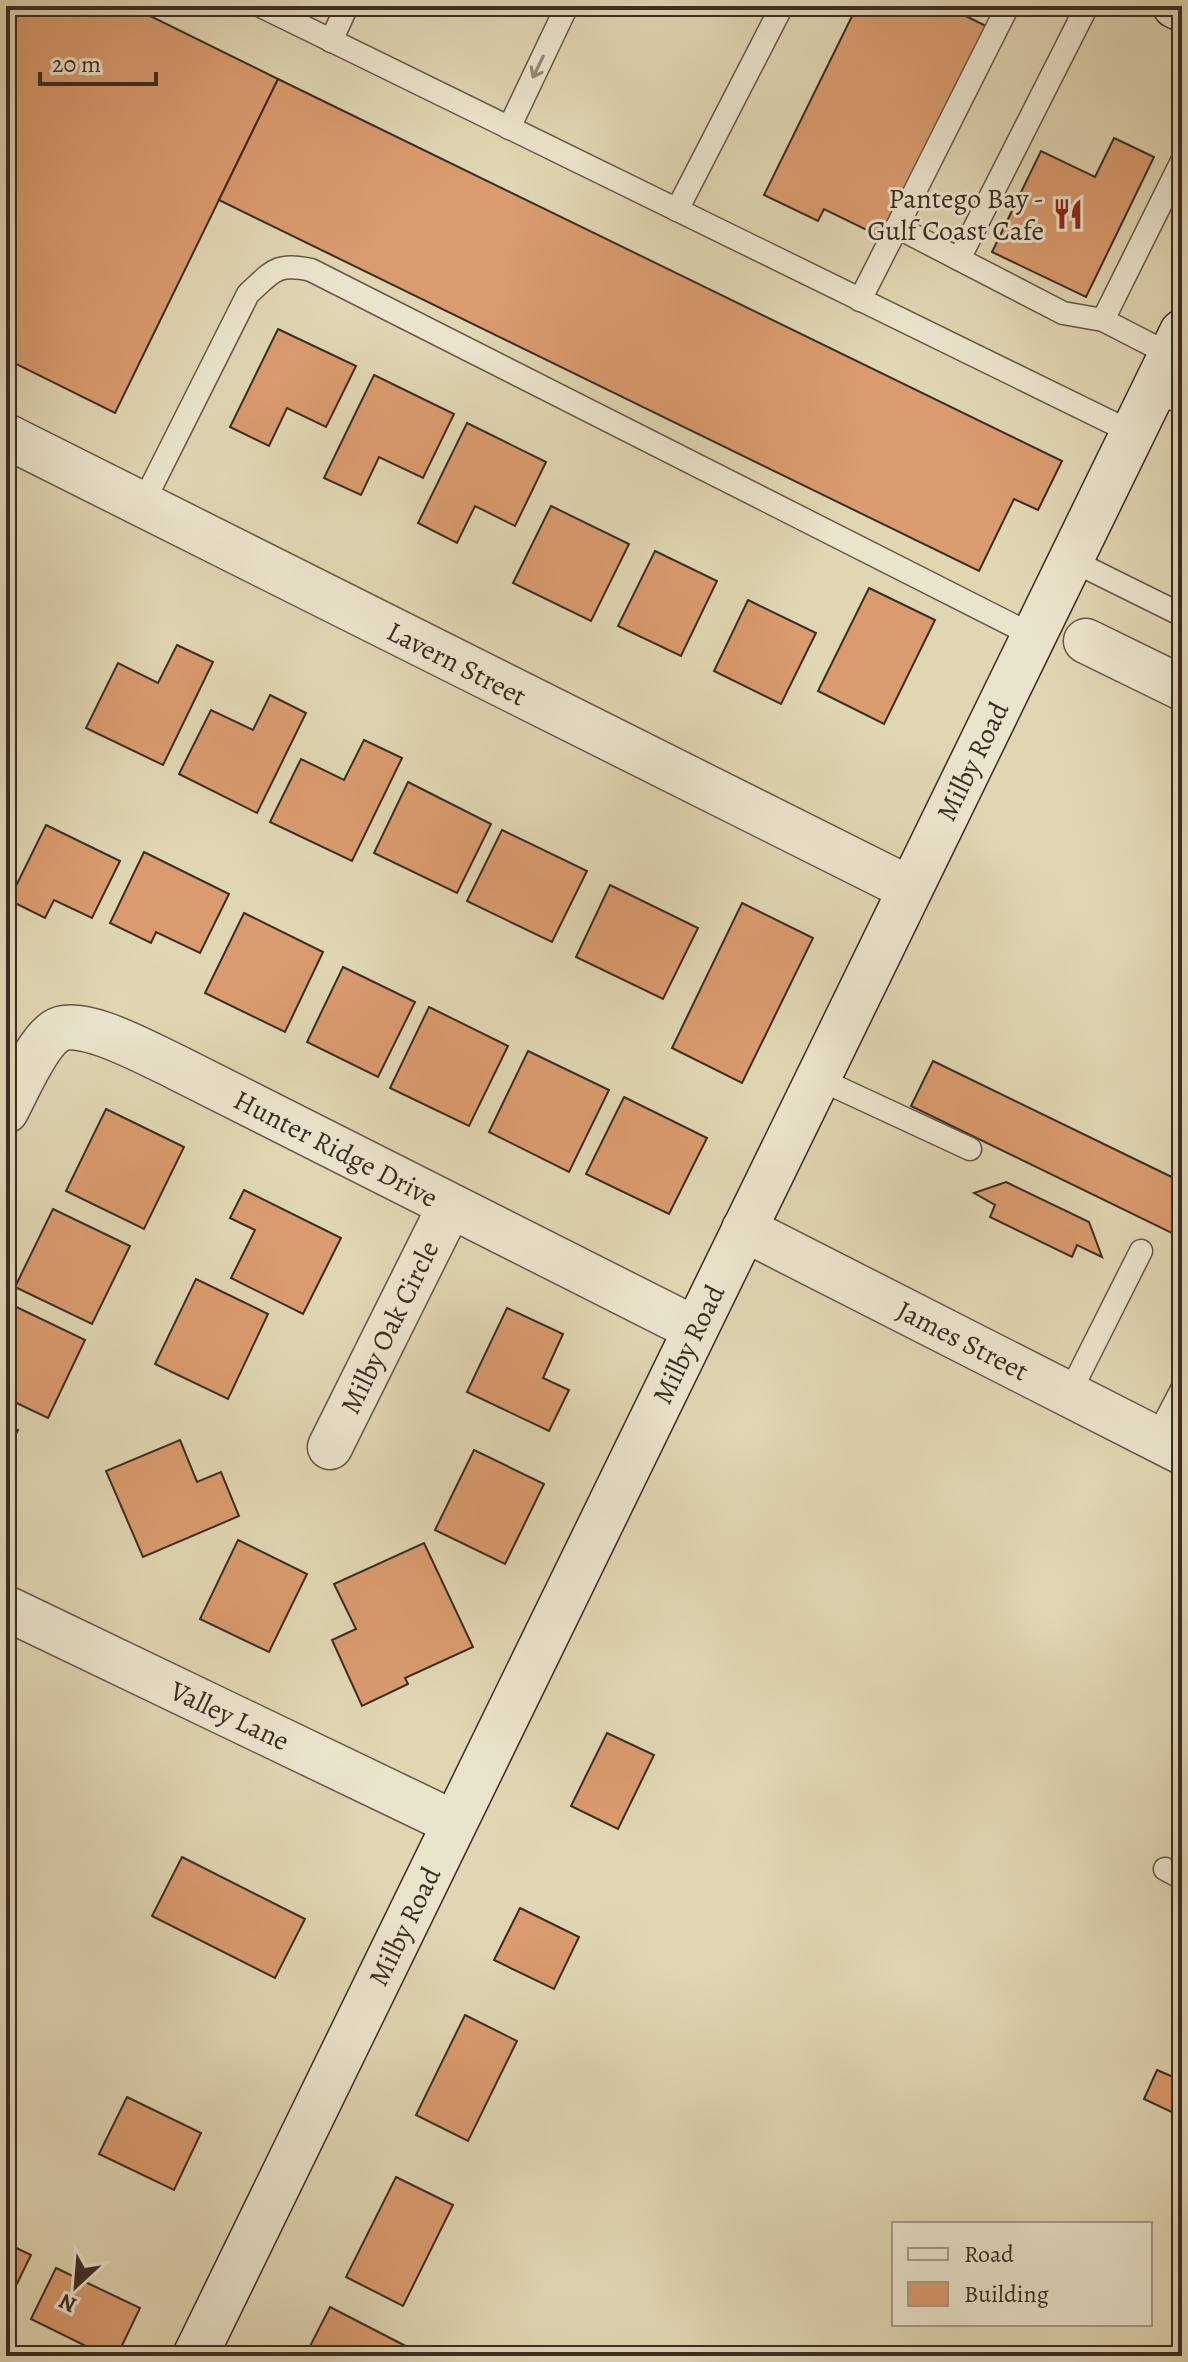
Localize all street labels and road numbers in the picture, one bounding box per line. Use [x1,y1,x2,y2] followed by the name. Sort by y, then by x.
[380,613,533,715] street label: Lavern Street
[928,695,1019,827] street label: Milby Road
[227,1081,444,1217] street label: Hunter Ridge Drive
[332,1234,448,1420] street label: Milby Oak Circle
[644,1278,735,1410] street label: Milby Road
[890,1292,1035,1390] street label: James Street
[163,1671,295,1760] street label: Valley Lane
[360,1860,451,1992] street label: Milby Road

